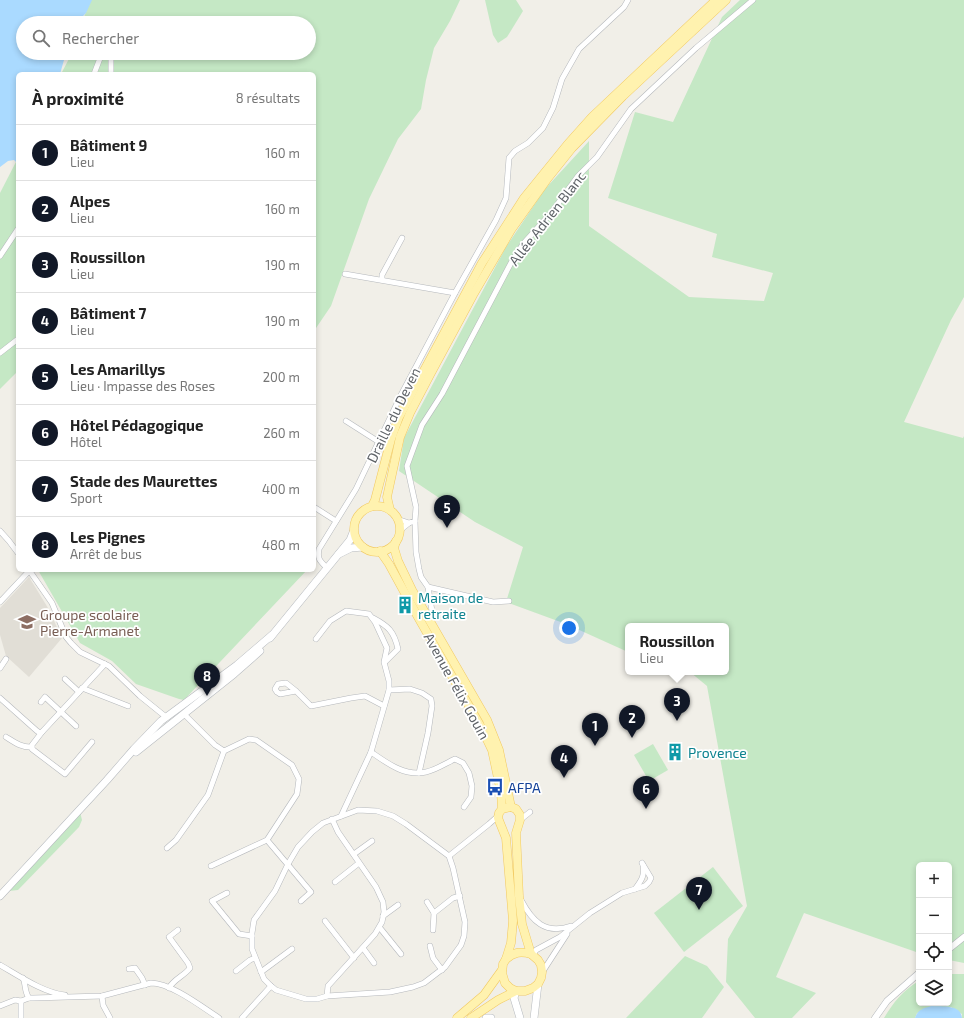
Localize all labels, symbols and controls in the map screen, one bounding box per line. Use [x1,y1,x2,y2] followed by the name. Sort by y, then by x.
[16,16,316,60] search box
[30,27,52,49] icon: search
[62,29,139,47] text: Rechercher
[32,88,124,108] text: À proximité
[236,90,300,106] text: 8 résultats
[70,136,147,154] text: Bâtiment 9
[42,145,48,161] text: 1
[265,145,300,161] text: 160 m
[70,154,94,170] text: Lieu
[505,167,589,269] street label: Allée Adrien Blanc
[70,192,110,210] text: Alpes
[41,201,49,217] text: 2
[265,201,300,217] text: 160 m
[70,210,94,226] text: Lieu
[70,248,145,266] text: Roussillon
[41,257,49,273] text: 3
[265,257,300,273] text: 190 m
[70,266,94,282] text: Lieu
[70,304,146,322] text: Bâtiment 7
[41,313,49,329] text: 4
[265,313,300,329] text: 190 m
[70,322,94,338] text: Lieu
[70,360,165,378] text: Les Amarillys
[363,365,423,465] street label: Draille du Deven
[41,369,49,385] text: 5
[263,369,300,385] text: 200 m
[70,378,215,394] text: Lieu · Impasse des Roses
[70,416,203,434] text: Hôtel Pédagogique
[41,425,49,441] text: 6
[263,425,300,441] text: 260 m
[70,434,102,450] text: Hôtel
[70,472,217,490] text: Stade des Maurettes
[42,481,48,497] text: 7
[262,481,300,497] text: 400 m
[70,490,102,506] text: Sport
[434,495,460,528] pin: 5
[70,528,145,546] text: Les Pignes
[41,537,49,553] text: 8
[262,537,300,553] text: 480 m
[70,546,142,562] text: Arrêt de bus
[418,589,483,622] place label: Maison de retraite
[395,595,415,615] building icon: Maison de retraite
[40,606,139,639] place label: Groupe scolaire Pierre-Armanet
[17,612,37,632] school or university icon: Groupe scolaire Pierre-Armanet
[559,618,579,638] your location
[625,623,729,675] popup
[421,630,493,742] street label: Avenue Félix Gouin
[639,632,715,650] text: Roussillon
[639,650,664,666] text: Lieu
[194,663,220,696] pin: 8
[664,688,690,721] pin: 3
[619,705,645,738] pin: 2
[582,713,608,746] pin: 1
[665,742,685,762] building icon: Provence
[688,744,747,761] place label: Provence
[551,745,577,778] pin: 4
[633,776,659,809] pin: 6
[485,777,505,797] bus stop icon: AFPA
[508,779,541,796] place label: AFPA
[916,862,952,1006] map controls
[916,862,952,898] button: +
[686,877,712,910] pin: 7
[916,898,952,934] button: −
[916,934,952,970] button: locate
[916,970,952,1006] button: layers

